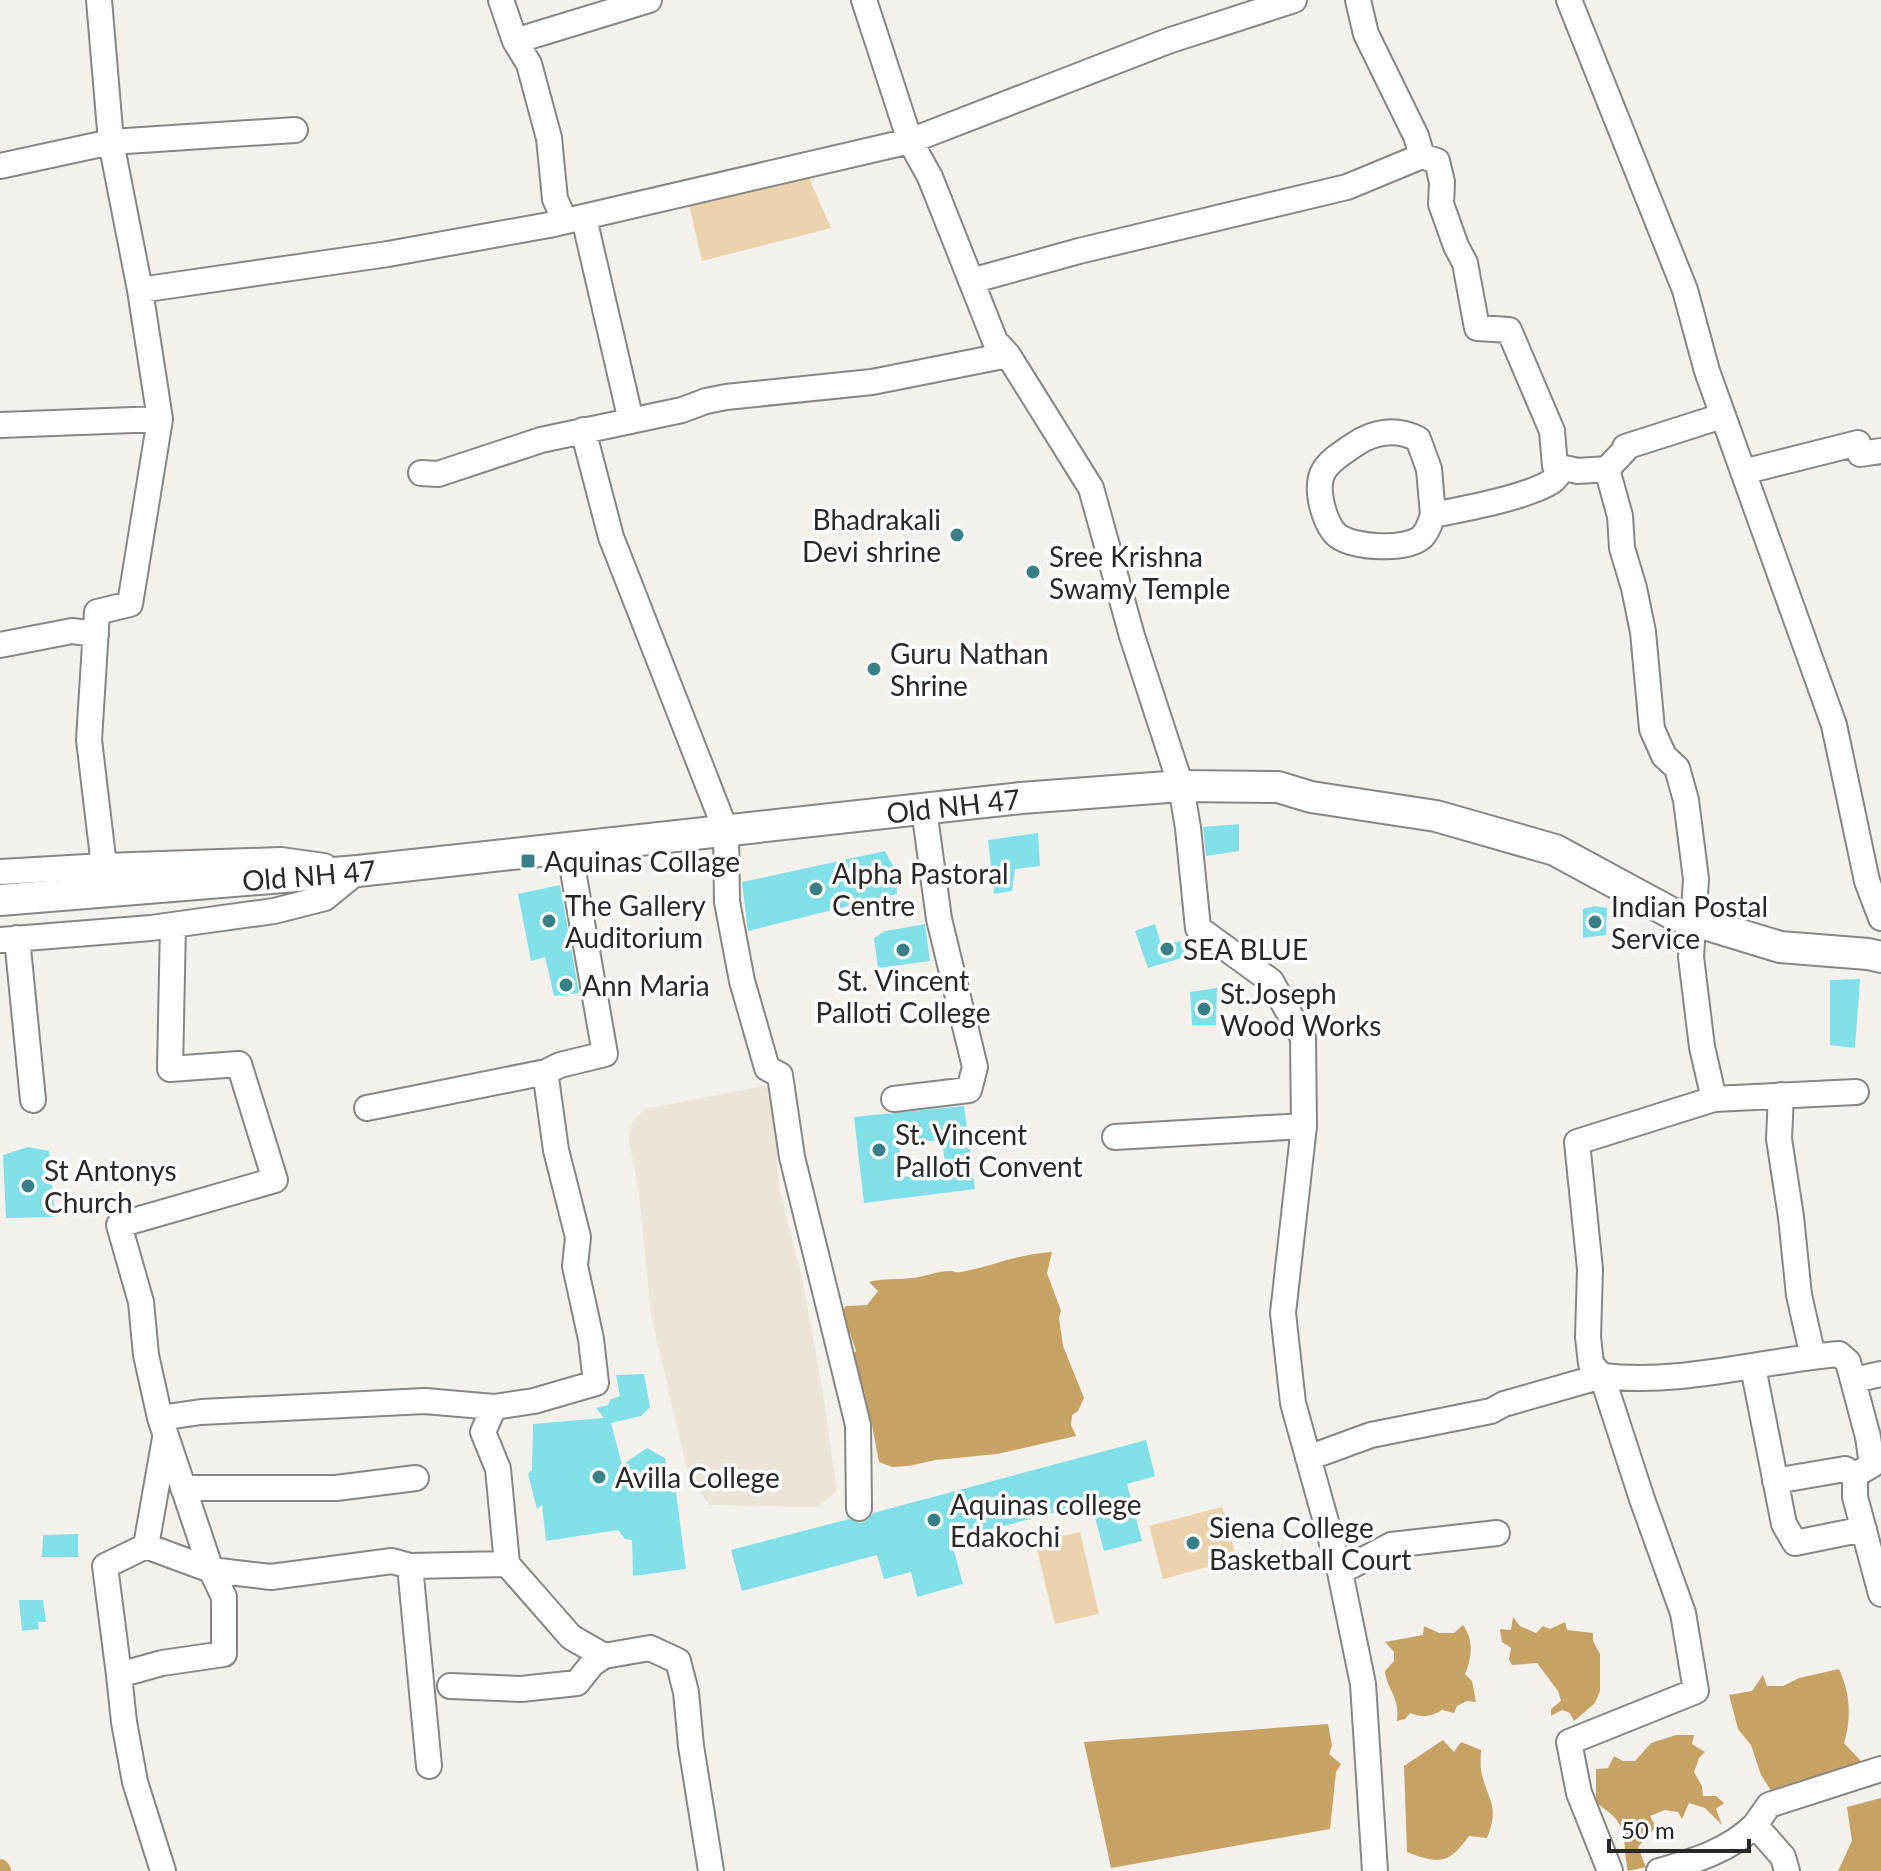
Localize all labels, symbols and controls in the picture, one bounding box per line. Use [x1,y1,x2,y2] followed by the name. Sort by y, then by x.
[802,502,941,568] place label: Bhadrakali Devi shrine
[948,526,966,544] marker: Bhadrakali Devi shrine
[1049,539,1230,605] place label: Sree Krishna Swamy Temple
[1024,563,1042,581] marker: Sree Krishna Swamy Temple
[890,636,1049,702] place label: Guru Nathan Shrine
[865,660,883,678] marker: Guru Nathan Shrine
[885,781,1022,830] street label: Old NH 47
[544,844,740,878] place label: Aquinas Collage
[241,852,378,897] street label: Old NH 47
[519,852,537,870] marker: Aquinas Collage
[832,856,1009,922] place label: Alpha Pastoral Centre
[807,880,825,898] marker: Alpha Pastoral Centre
[565,888,706,954] place label: The Gallery Auditorium
[1611,889,1768,955] place label: Indian Postal Service
[540,912,558,930] marker: The Gallery Auditorium
[1586,913,1604,931] marker: Indian Postal Service
[1183,932,1308,966] place label: SEA BLUE
[1158,940,1176,958] marker: SEA BLUE
[894,941,912,959] marker: St. Vincent Palloti College
[816,963,990,1029] place label: St. Vincent Palloti College
[582,968,710,1002] place label: Ann Maria
[557,976,575,994] marker: Ann Maria
[1220,976,1381,1042] place label: St.Joseph Wood Works
[1195,1000,1213,1018] marker: St.Joseph Wood Works
[895,1117,1082,1183] place label: St. Vincent Palloti Convent
[870,1141,888,1159] marker: St. Vincent Palloti Convent
[44,1153,177,1219] place label: St Antonys Church
[19,1177,37,1195] marker: St Antonys Church
[615,1460,780,1494] place label: Avilla College
[590,1468,608,1486] marker: Avilla College
[950,1487,1142,1553] place label: Aquinas college Edakochi
[1209,1510,1411,1576] place label: Siena College Basketball Court
[925,1511,943,1529] marker: Aquinas college Edakochi
[1184,1534,1202,1552] marker: Siena College Basketball Court
[1609,1803,1749,1853] scale bar
[1621,1815,1675,1844] text: 50 m

